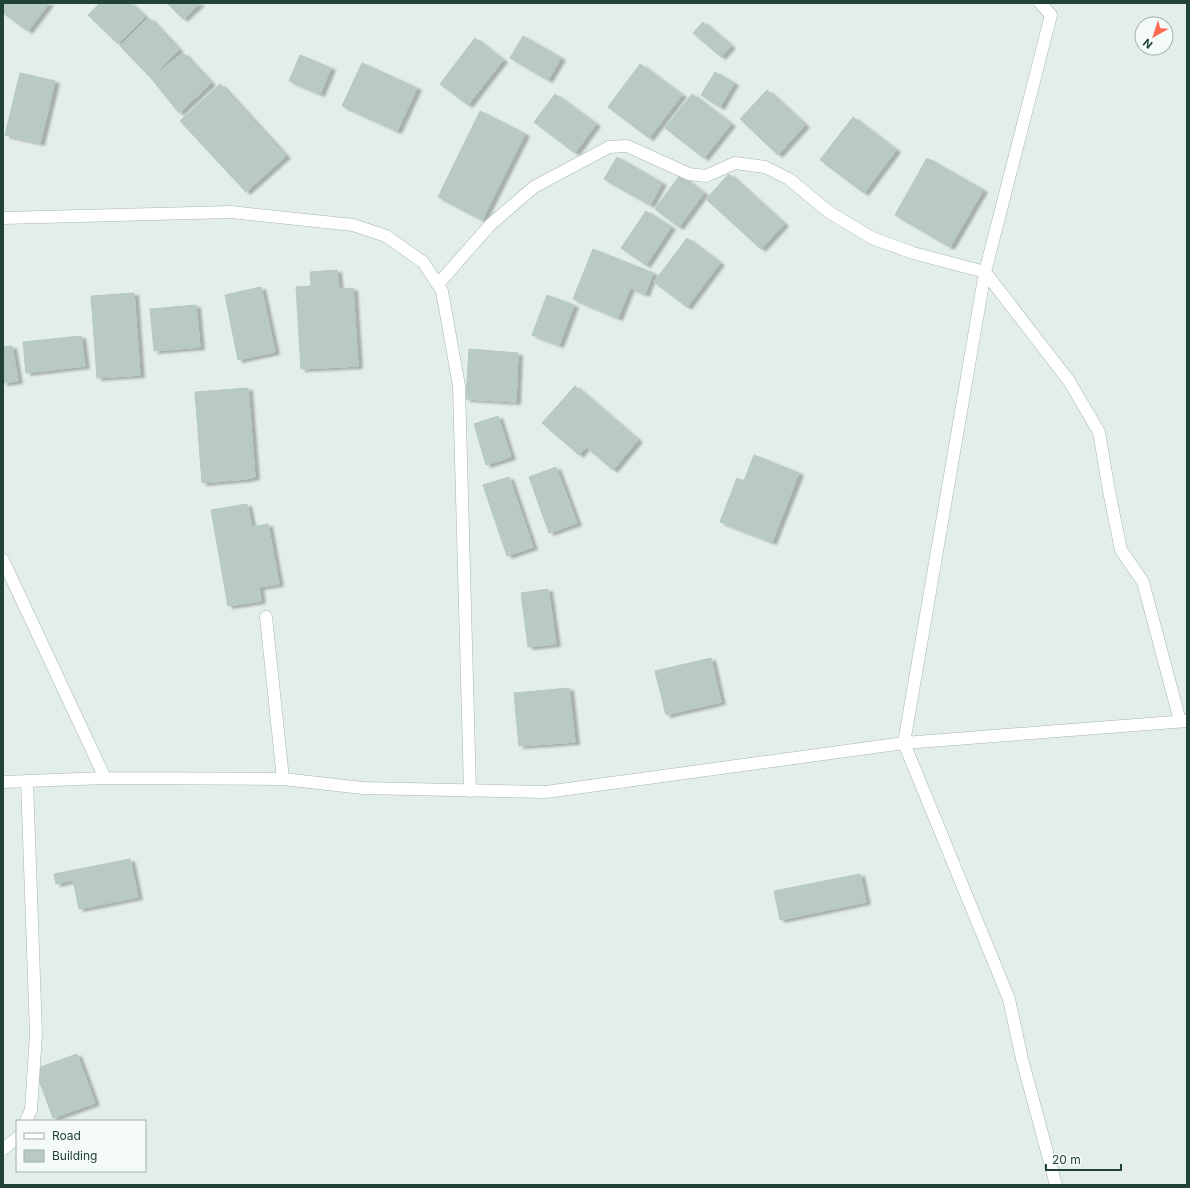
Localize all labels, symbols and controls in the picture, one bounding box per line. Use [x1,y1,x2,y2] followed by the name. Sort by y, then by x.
[1134,16,1174,56] north arrow
[1140,36,1155,52] text: N
[16,1120,146,1172] legend
[52,1128,81,1143] text: Road
[1046,1146,1121,1172] scale bar
[52,1148,97,1163] text: Building
[1052,1152,1081,1167] text: 20 m

